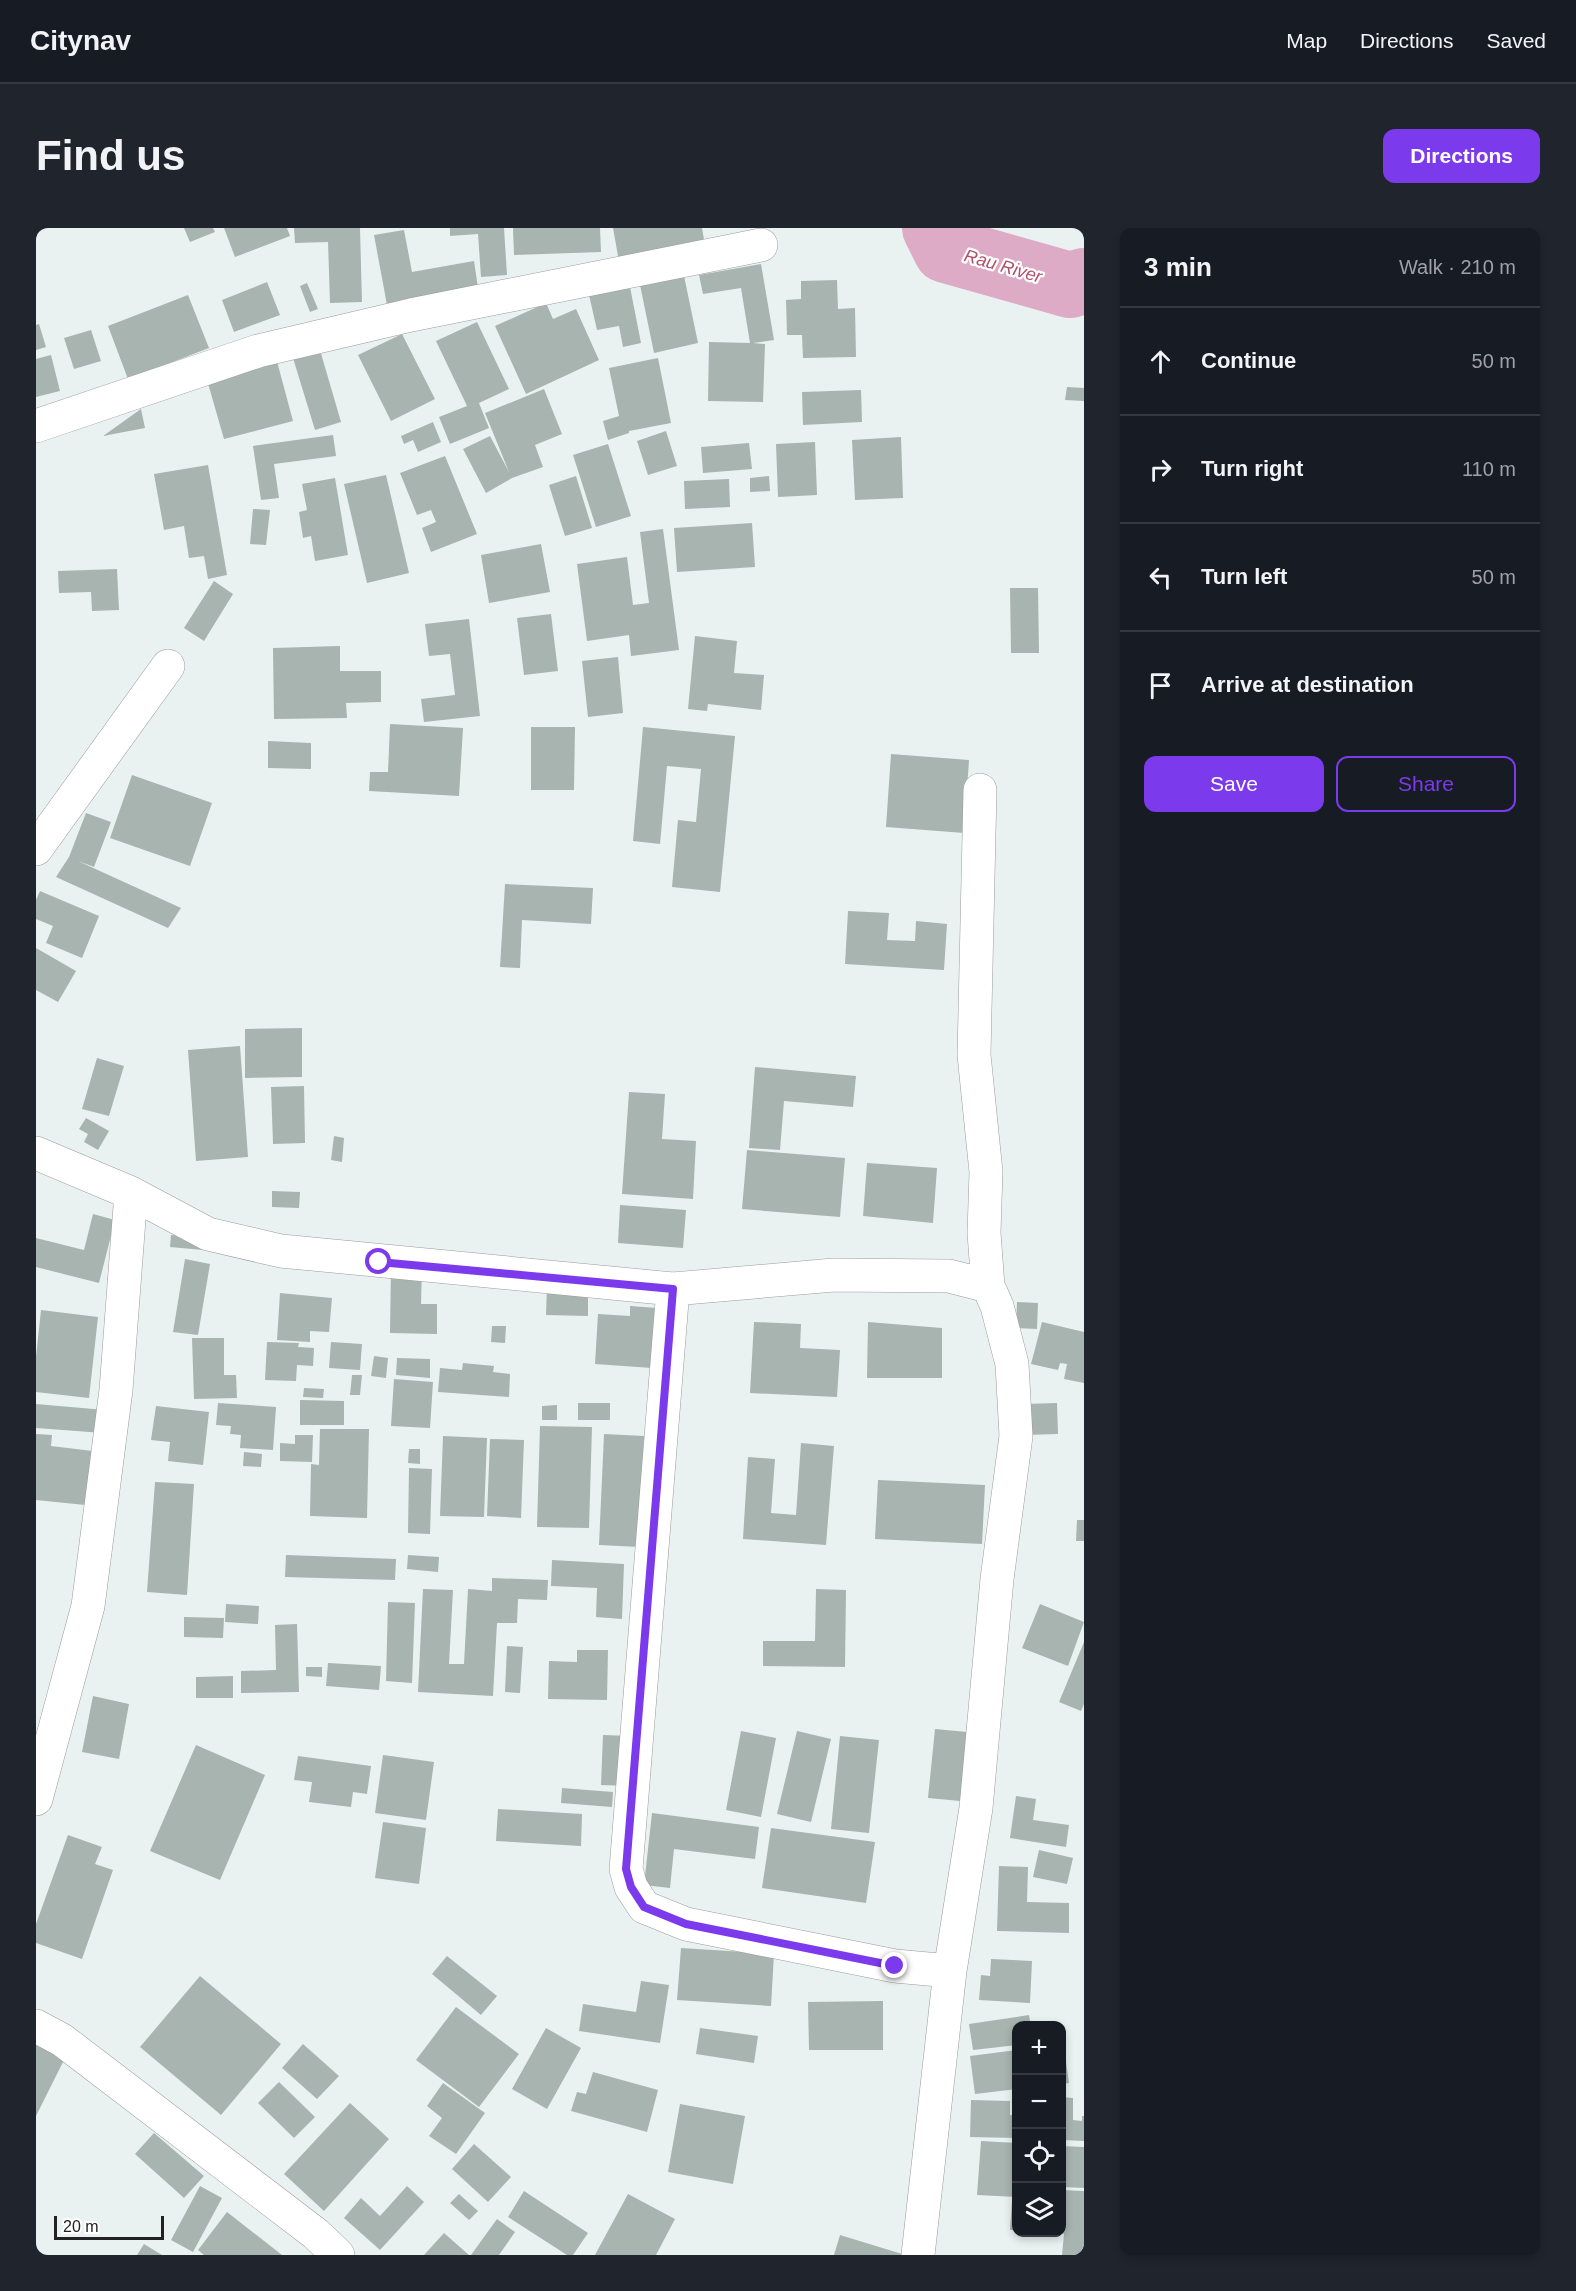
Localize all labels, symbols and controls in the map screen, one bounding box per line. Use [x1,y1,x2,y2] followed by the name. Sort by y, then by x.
[30,25,131,56] text: Citynav
[1286,29,1327,52] text: Map
[1360,29,1453,52] text: Directions
[1486,29,1546,52] text: Saved
[1383,129,1540,183] button: Directions
[36,132,185,179] text: Find us
[962,245,1045,287] water label: Rau River
[1144,252,1212,282] text: 3 min
[1399,256,1516,278] text: Walk · 210 m
[1144,345,1177,378] icon: ahead
[1201,348,1296,373] text: Continue
[1472,350,1516,372] text: 50 m
[1144,453,1177,486] icon: right
[1201,456,1303,481] text: Turn right
[1462,458,1516,480] text: 110 m
[1144,561,1177,594] icon: left
[1201,564,1287,589] text: Turn left
[1472,566,1516,588] text: 50 m
[1144,669,1177,702] icon: arrive
[1201,672,1414,697] text: Arrive at destination
[1144,756,1324,812] button: Save
[1336,756,1516,812] button: Share
[365,1248,391,1274] route start
[881,1952,907,1978] route end
[1012,2021,1066,2237] map controls
[1012,2021,1066,2075] button: +
[1012,2075,1066,2129] button: −
[1012,2129,1066,2183] button: locate
[1012,2183,1066,2237] button: layers
[54,2213,164,2240] scale bar
[63,2218,99,2235] text: 20 m

